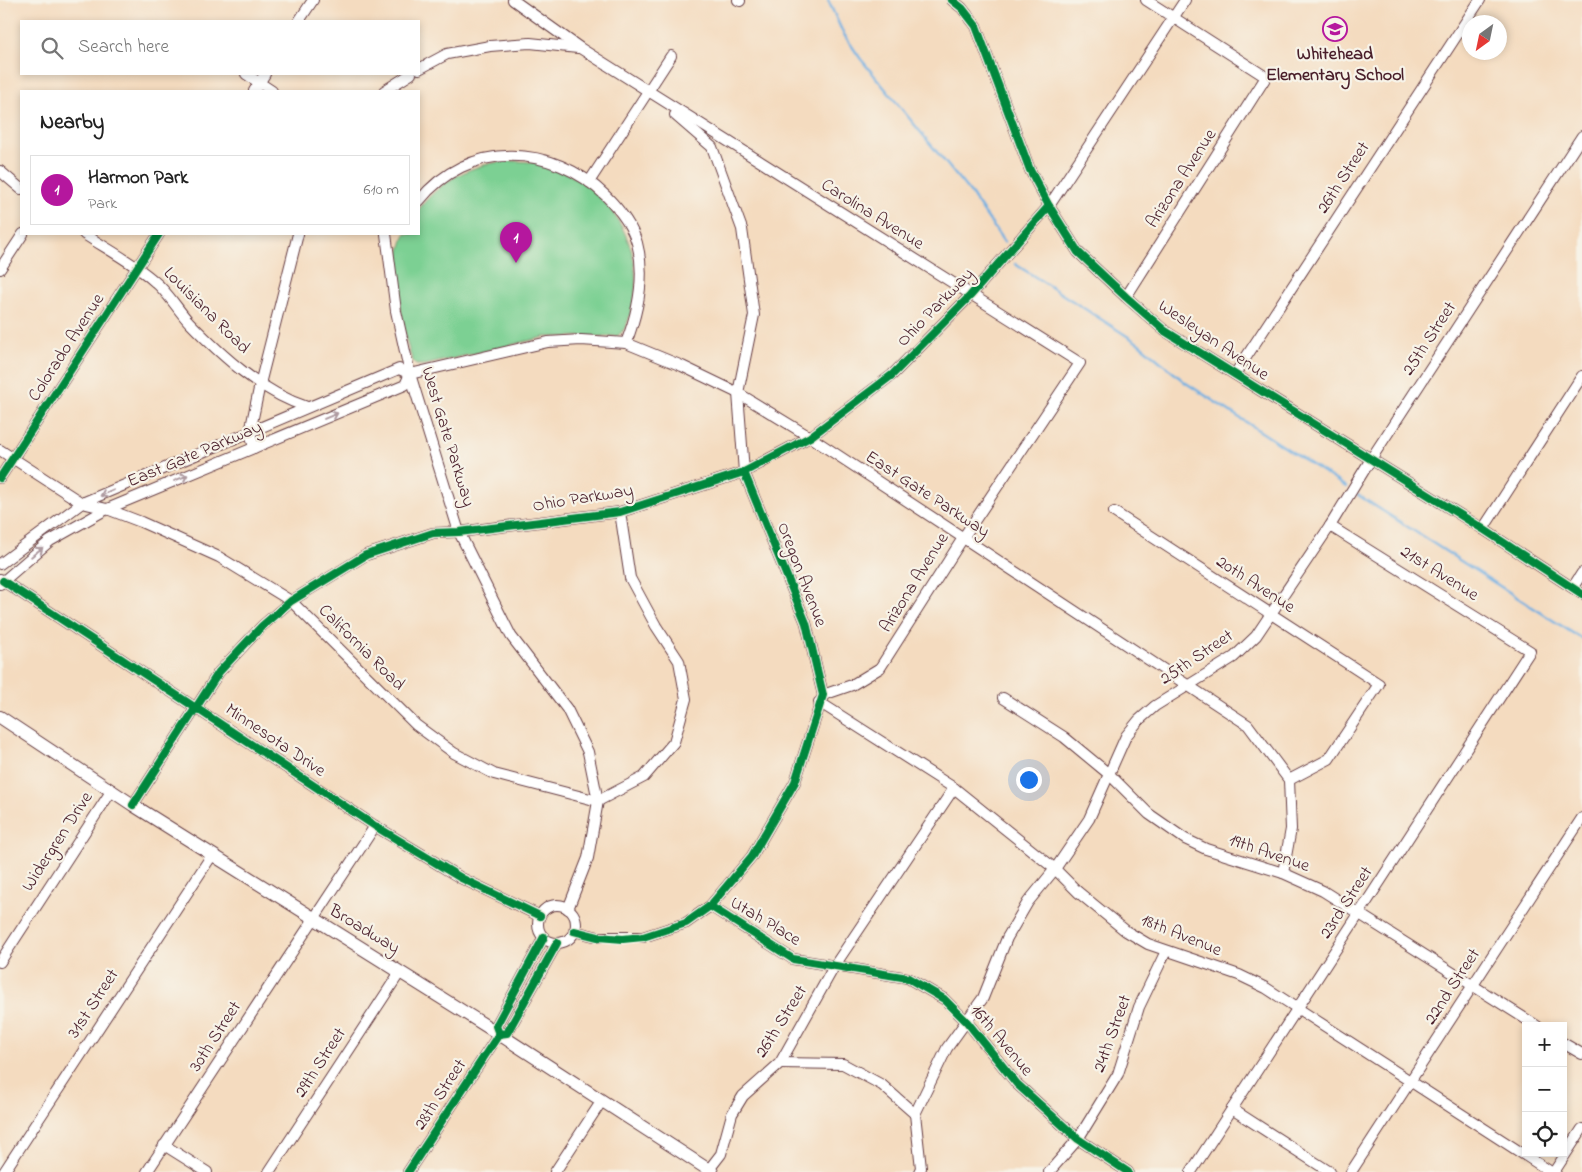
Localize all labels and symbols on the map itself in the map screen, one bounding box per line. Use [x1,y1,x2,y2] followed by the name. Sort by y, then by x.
[1462,15,1507,60] north arrow
[1322,16,1348,42] school or university icon: Whitehead Elementary School
[1266,42,1404,90] place label: Whitehead Elementary School
[1140,123,1224,234] street label: Arizona Avenue
[1311,137,1377,219] street label: 26th Street
[815,173,929,258] street label: Carolina Avenue
[500,222,532,263] pin: 1
[157,262,255,360] street label: Louisiana Road
[891,262,981,354] street label: Ohio Parkway
[22,288,112,407] street label: Colorado Avenue
[1152,294,1275,388] street label: Wesleyan Avenue
[1396,297,1464,381] street label: 25th Street
[413,364,481,510] street label: West Gate Parkway
[323,411,338,420] one-way arrow
[124,415,266,495] street label: East Gate Parkway
[860,445,994,545] street label: East Gate Parkway
[173,473,188,483] one-way arrow
[531,478,635,520] street label: Ohio Parkway
[100,488,115,498] one-way arrow
[768,519,833,632] street label: Oregon Avenue
[874,527,957,638] street label: Arizona Avenue
[1395,540,1484,609] street label: 21st Avenue
[30,546,43,557] one-way arrow
[1210,550,1300,621] street label: 20th Avenue
[312,599,410,697] street label: California Road
[1155,624,1239,692] street label: 25th Street
[219,698,331,785] street label: Minnesota Drive
[1016,767,1042,793] your location
[16,786,101,898] street label: Widergren Drive
[1225,828,1314,880] street label: 19th Avenue
[1314,862,1380,944] street label: 23rd Street
[725,891,806,954] street label: Utah Place
[323,898,404,961] street label: Broadway
[1137,908,1226,964] street label: 18th Avenue
[1418,944,1488,1030] street label: 22nd Street
[62,964,126,1044] street label: 31st Street
[749,981,815,1063] street label: 26th Street
[1087,992,1139,1076] street label: 24th Street
[183,997,249,1077] street label: 30th Street
[963,999,1039,1083] street label: 16th Avenue
[289,1023,353,1103] street label: 29th Street
[408,1054,474,1136] street label: 28th Street

